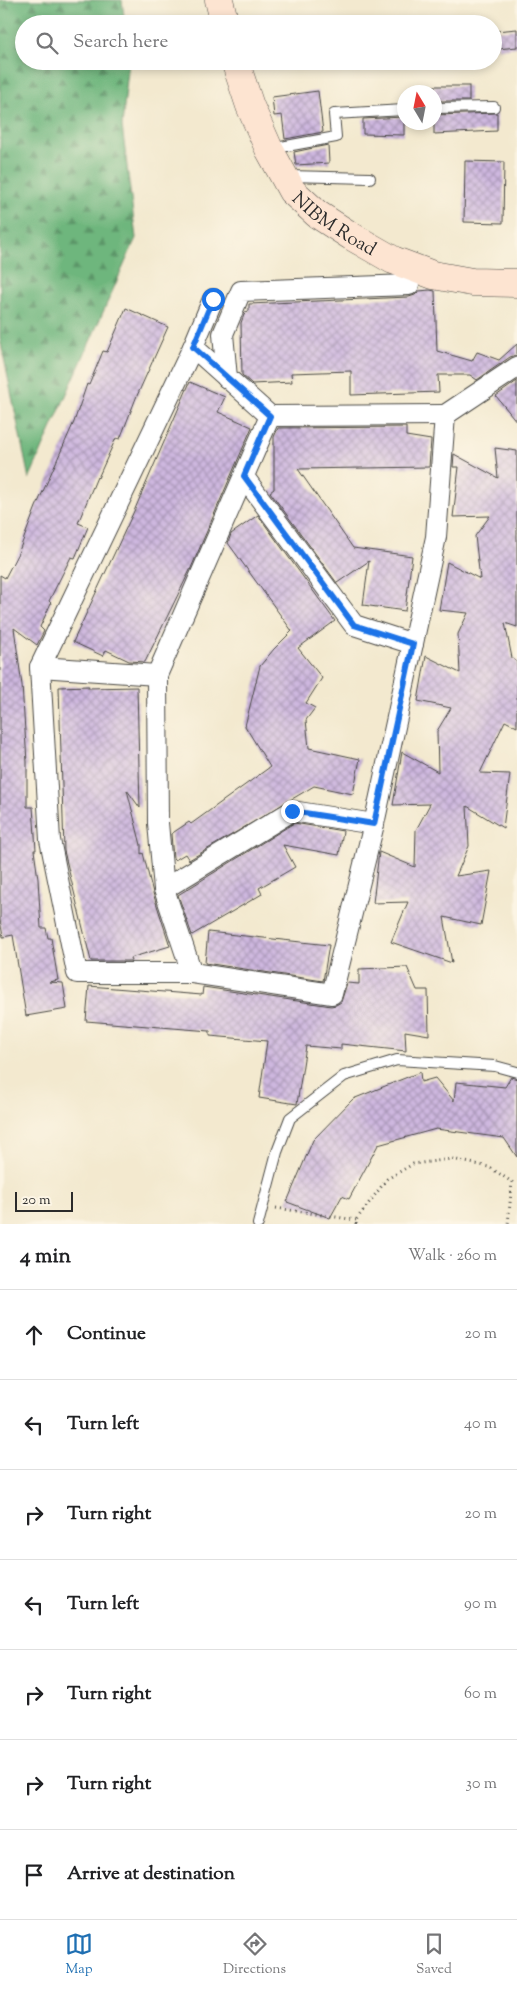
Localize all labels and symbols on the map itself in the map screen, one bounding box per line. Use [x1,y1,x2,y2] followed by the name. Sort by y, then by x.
[397,85,442,130] north arrow
[285,186,381,264] street label: NIBM Road
[202,288,225,311] route start
[281,800,304,823] route end
[15,1189,72,1212] scale bar

